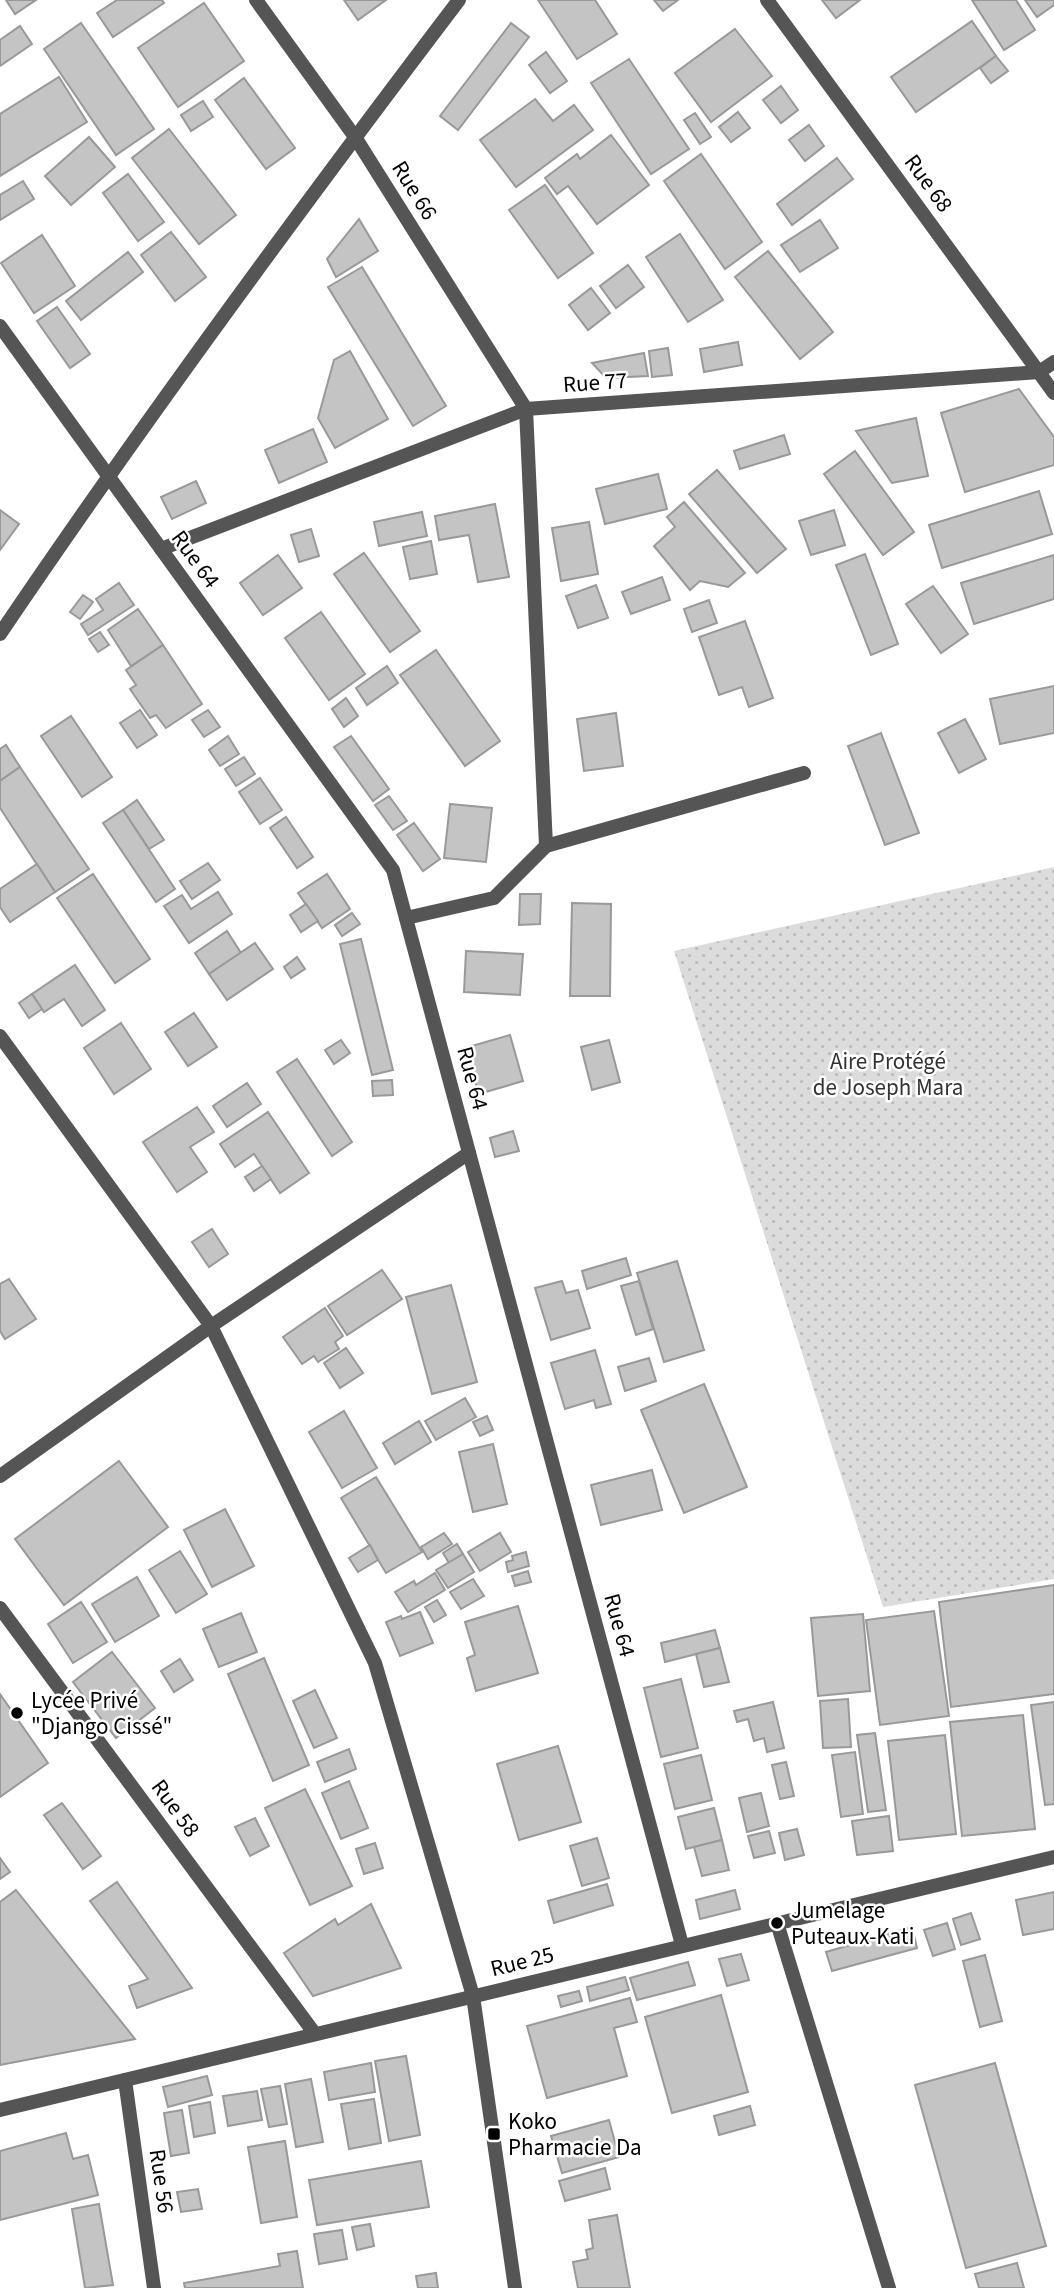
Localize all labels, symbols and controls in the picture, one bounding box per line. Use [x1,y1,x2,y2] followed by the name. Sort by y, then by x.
[896,148,961,219] street label: Rue 68
[383,154,446,226] street label: Rue 66
[562,364,628,401] street label: Rue 77
[163,524,228,595] street label: Rue 64
[448,1043,497,1114] street label: Rue 64
[813,1045,963,1104] park label: Aire Protégé de Joseph Mara
[595,1590,644,1661] street label: Rue 64
[31,1684,172,1743] place label: Lycée Privé "Django Cissé"
[9,1705,25,1721] marker: Lycée Privé "Django Cissé"
[143,1773,208,1844] street label: Rue 58
[791,1894,914,1953] place label: Jumelage Puteaux-Kati
[769,1915,785,1931] marker: Jumelage Puteaux-Kati
[487,1938,557,1985] street label: Rue 25
[508,2105,642,2164] place label: Koko Pharmacie Da
[486,2126,502,2142] marker: Koko Pharmacie Da
[141,2147,182,2215] street label: Rue 56

